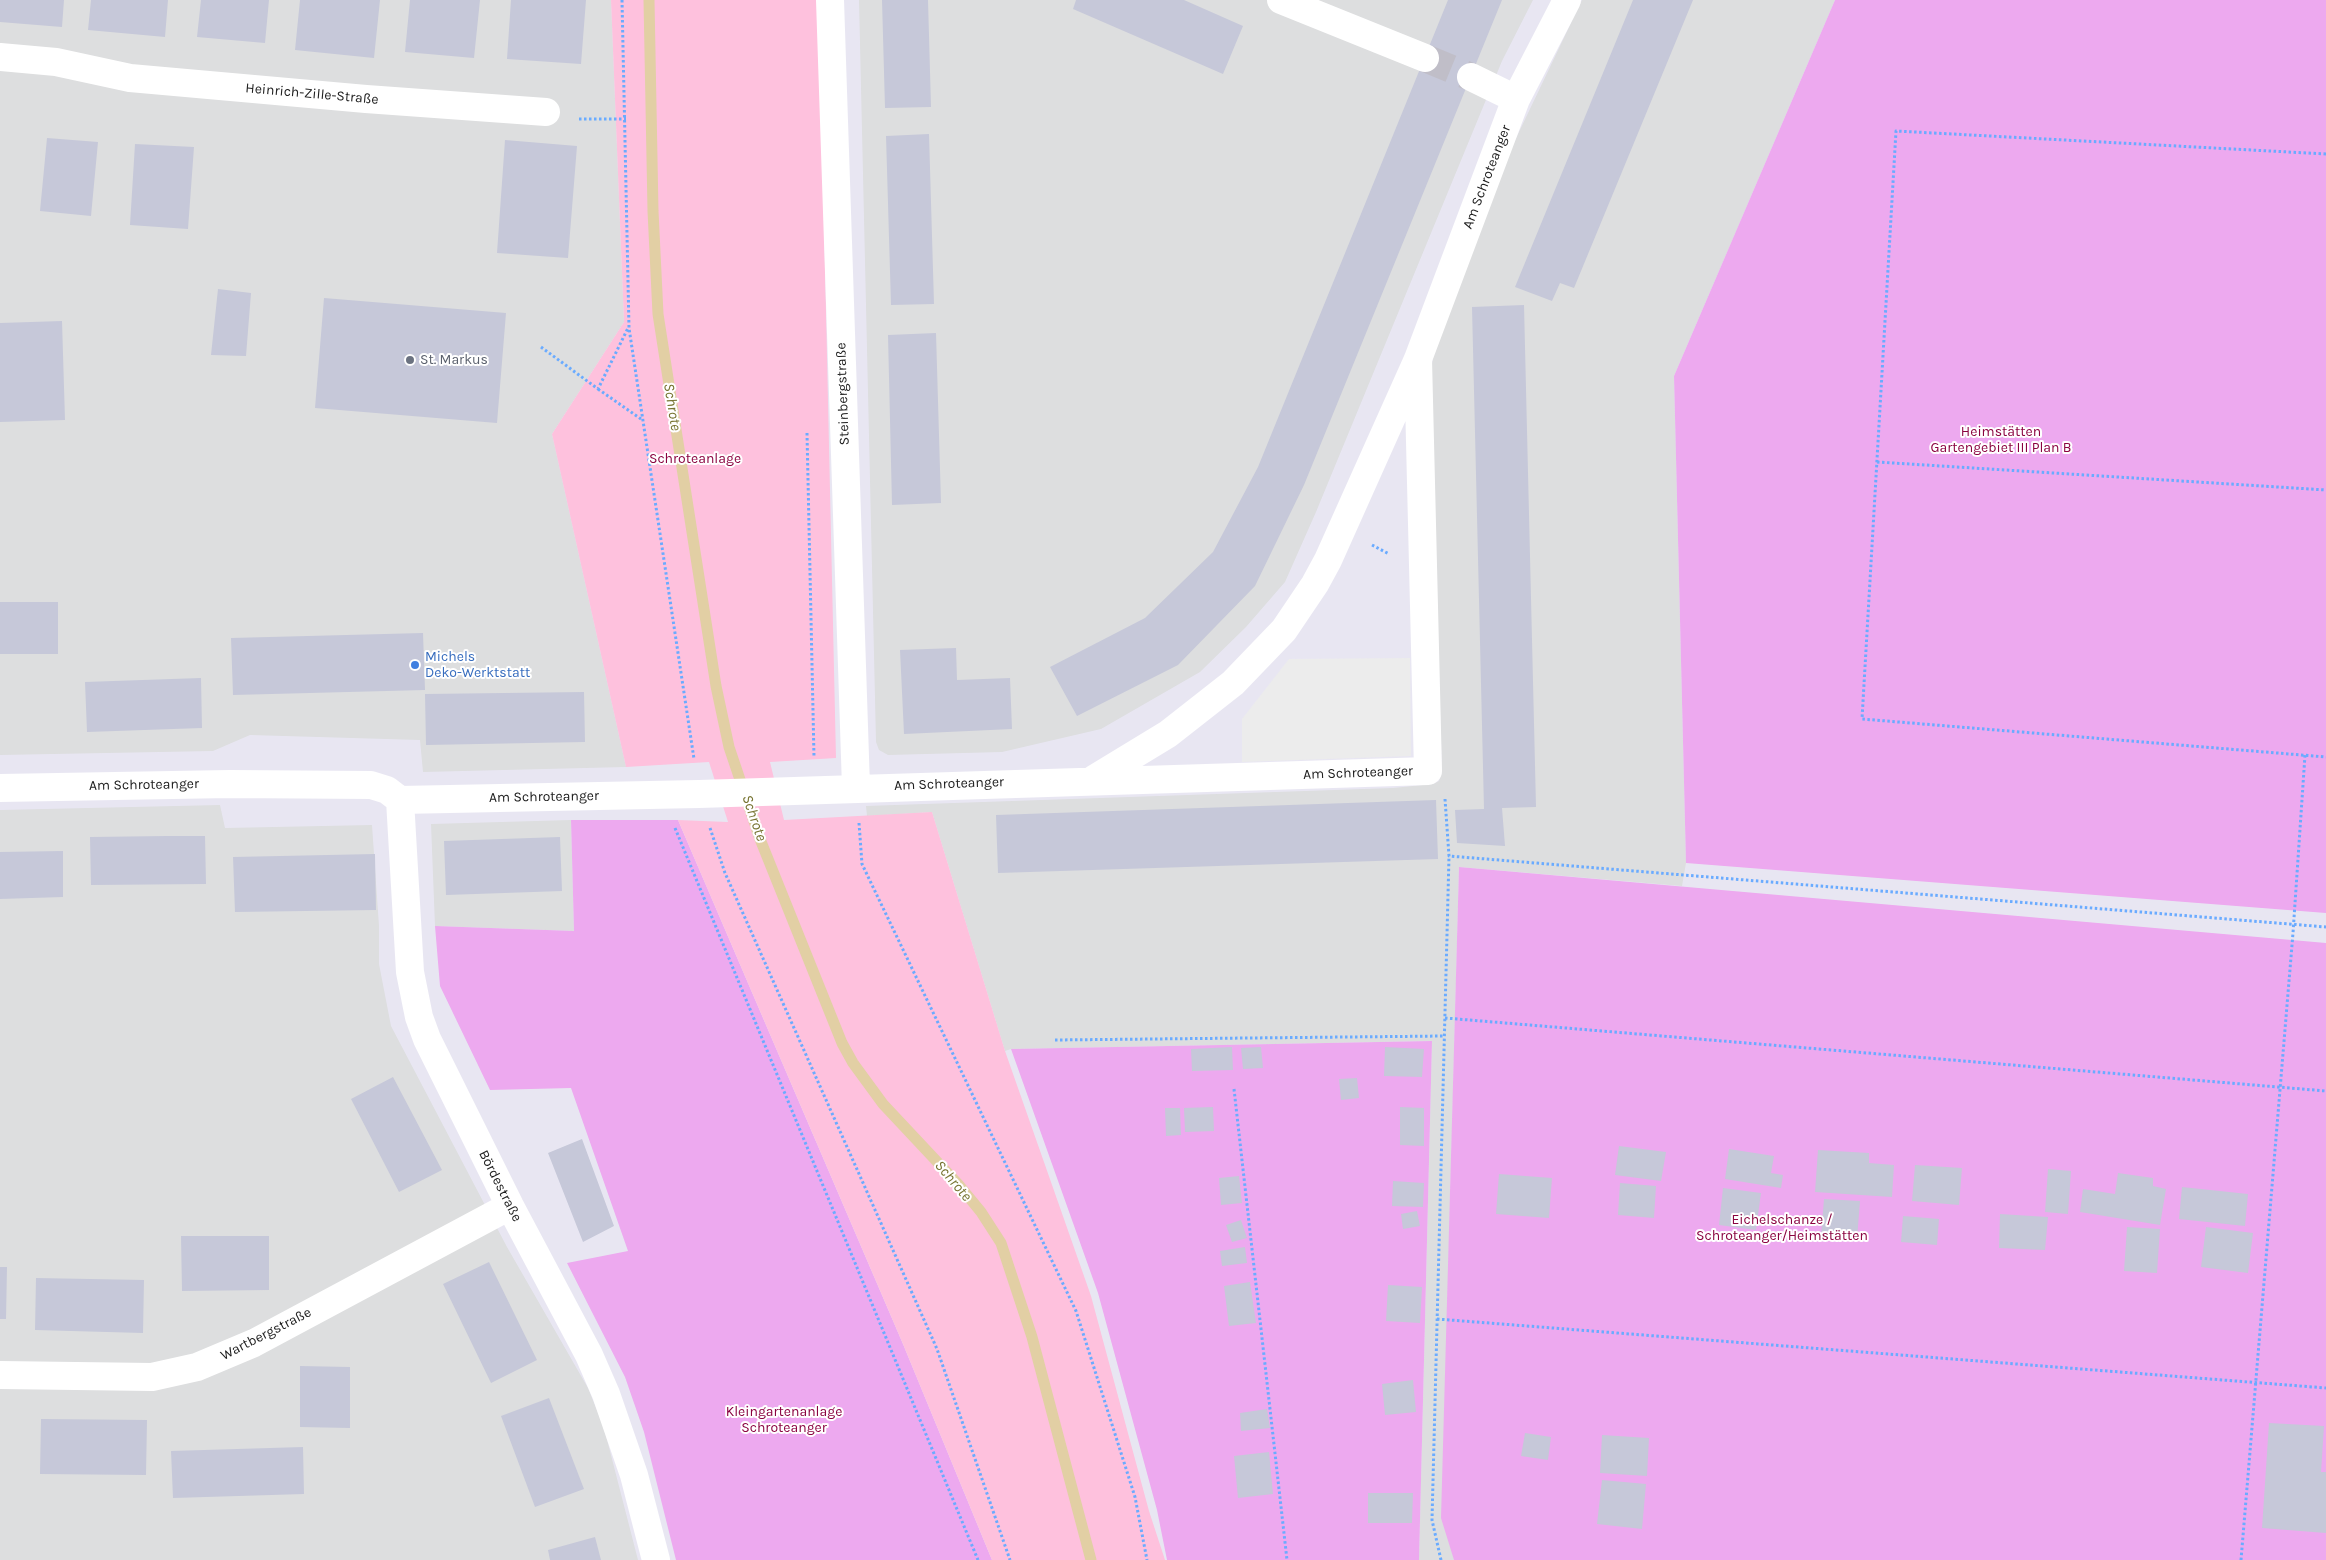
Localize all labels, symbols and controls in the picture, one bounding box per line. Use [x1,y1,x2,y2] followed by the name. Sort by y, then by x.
[245,80,379,108] street label: Heinrich-Zille-Straße
[1459,123,1515,231] street label: Am Schroteanger
[833,342,853,446] street label: Steinbergstraße
[420,352,488,368] place label: St. Markus
[404,354,416,366] marker: St. Markus
[659,382,685,432] water label: Schrote
[1931,424,2071,457] park label: Heimstätten Gartengebiet III Plan B
[649,451,741,467] park label: Schroteanlage
[425,649,530,682] place label: Michels Deko-Werktstatt
[409,659,421,671] marker: Michels Deko-Werktstatt
[1303,763,1413,783] street label: Am Schroteanger
[894,774,1004,794] street label: Am Schroteanger
[89,776,199,794] street label: Am Schroteanger
[489,788,599,806] street label: Am Schroteanger
[738,792,770,844] water label: Schrote
[475,1147,525,1225] street label: Bördestraße
[931,1157,975,1205] water label: Schrote
[1696,1212,1868,1244] park label: Eichelschanze / Schroteanger/Heimstätten
[218,1304,314,1364] street label: Wartbergstraße
[726,1404,842,1436] park label: Kleingartenanlage Schroteanger

